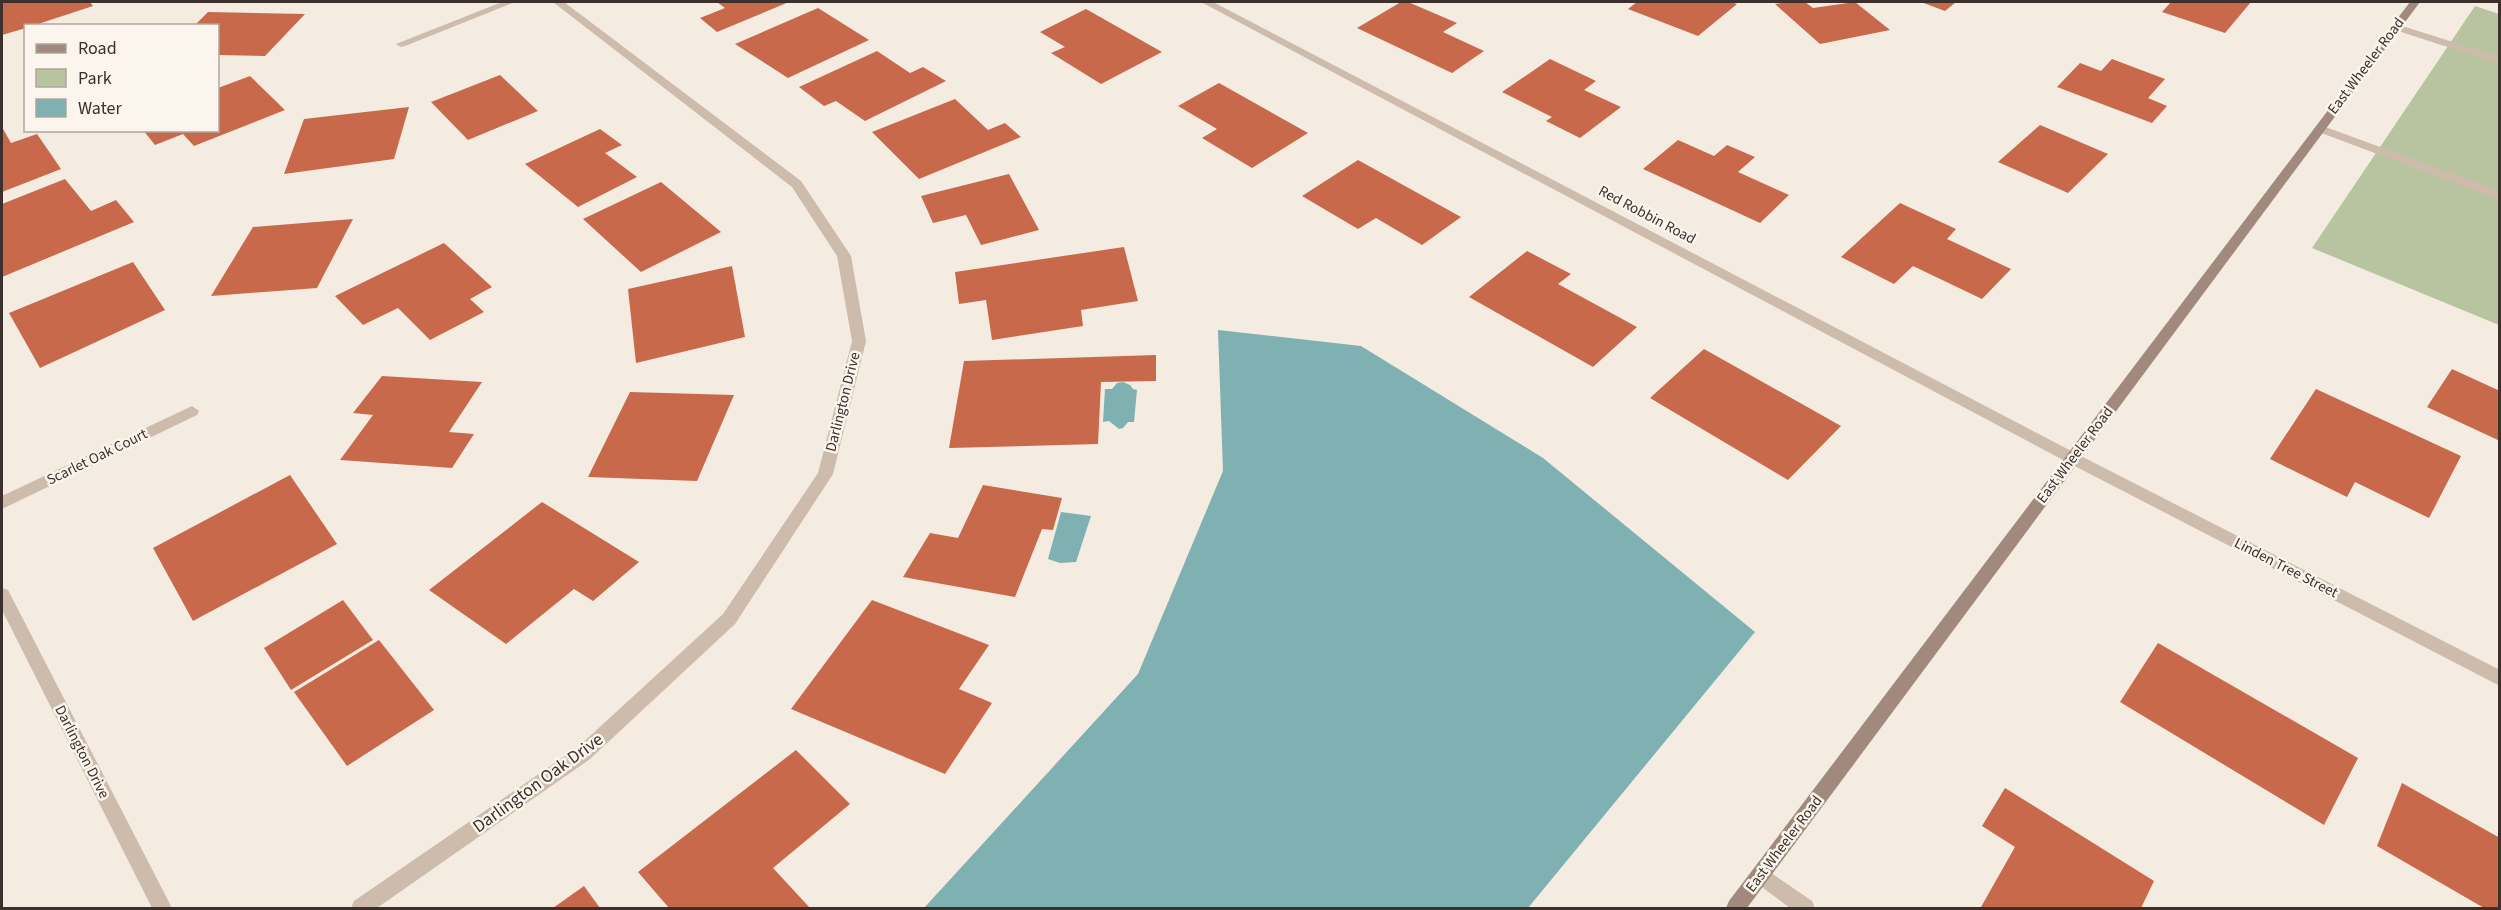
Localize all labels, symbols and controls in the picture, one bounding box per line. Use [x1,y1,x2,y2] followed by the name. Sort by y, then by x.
[2323,13,2409,119] street label: East Wheeler Road
[24,24,219,132] legend
[78,36,117,61] text: Road
[78,66,112,91] text: Park
[78,96,122,121] text: Water
[1595,181,1699,249] street label: Red Robbin Road
[820,350,866,454] street label: Darlington Drive
[2032,402,2118,508] street label: East Wheeler Road
[43,424,151,490] street label: Scarlet Oak Court
[2230,533,2342,603] street label: Linden Tree Street
[49,702,115,802] street label: Darlington Drive
[468,727,608,839] street label: Darlington Oak Drive
[1741,791,1827,897] street label: East Wheeler Road

